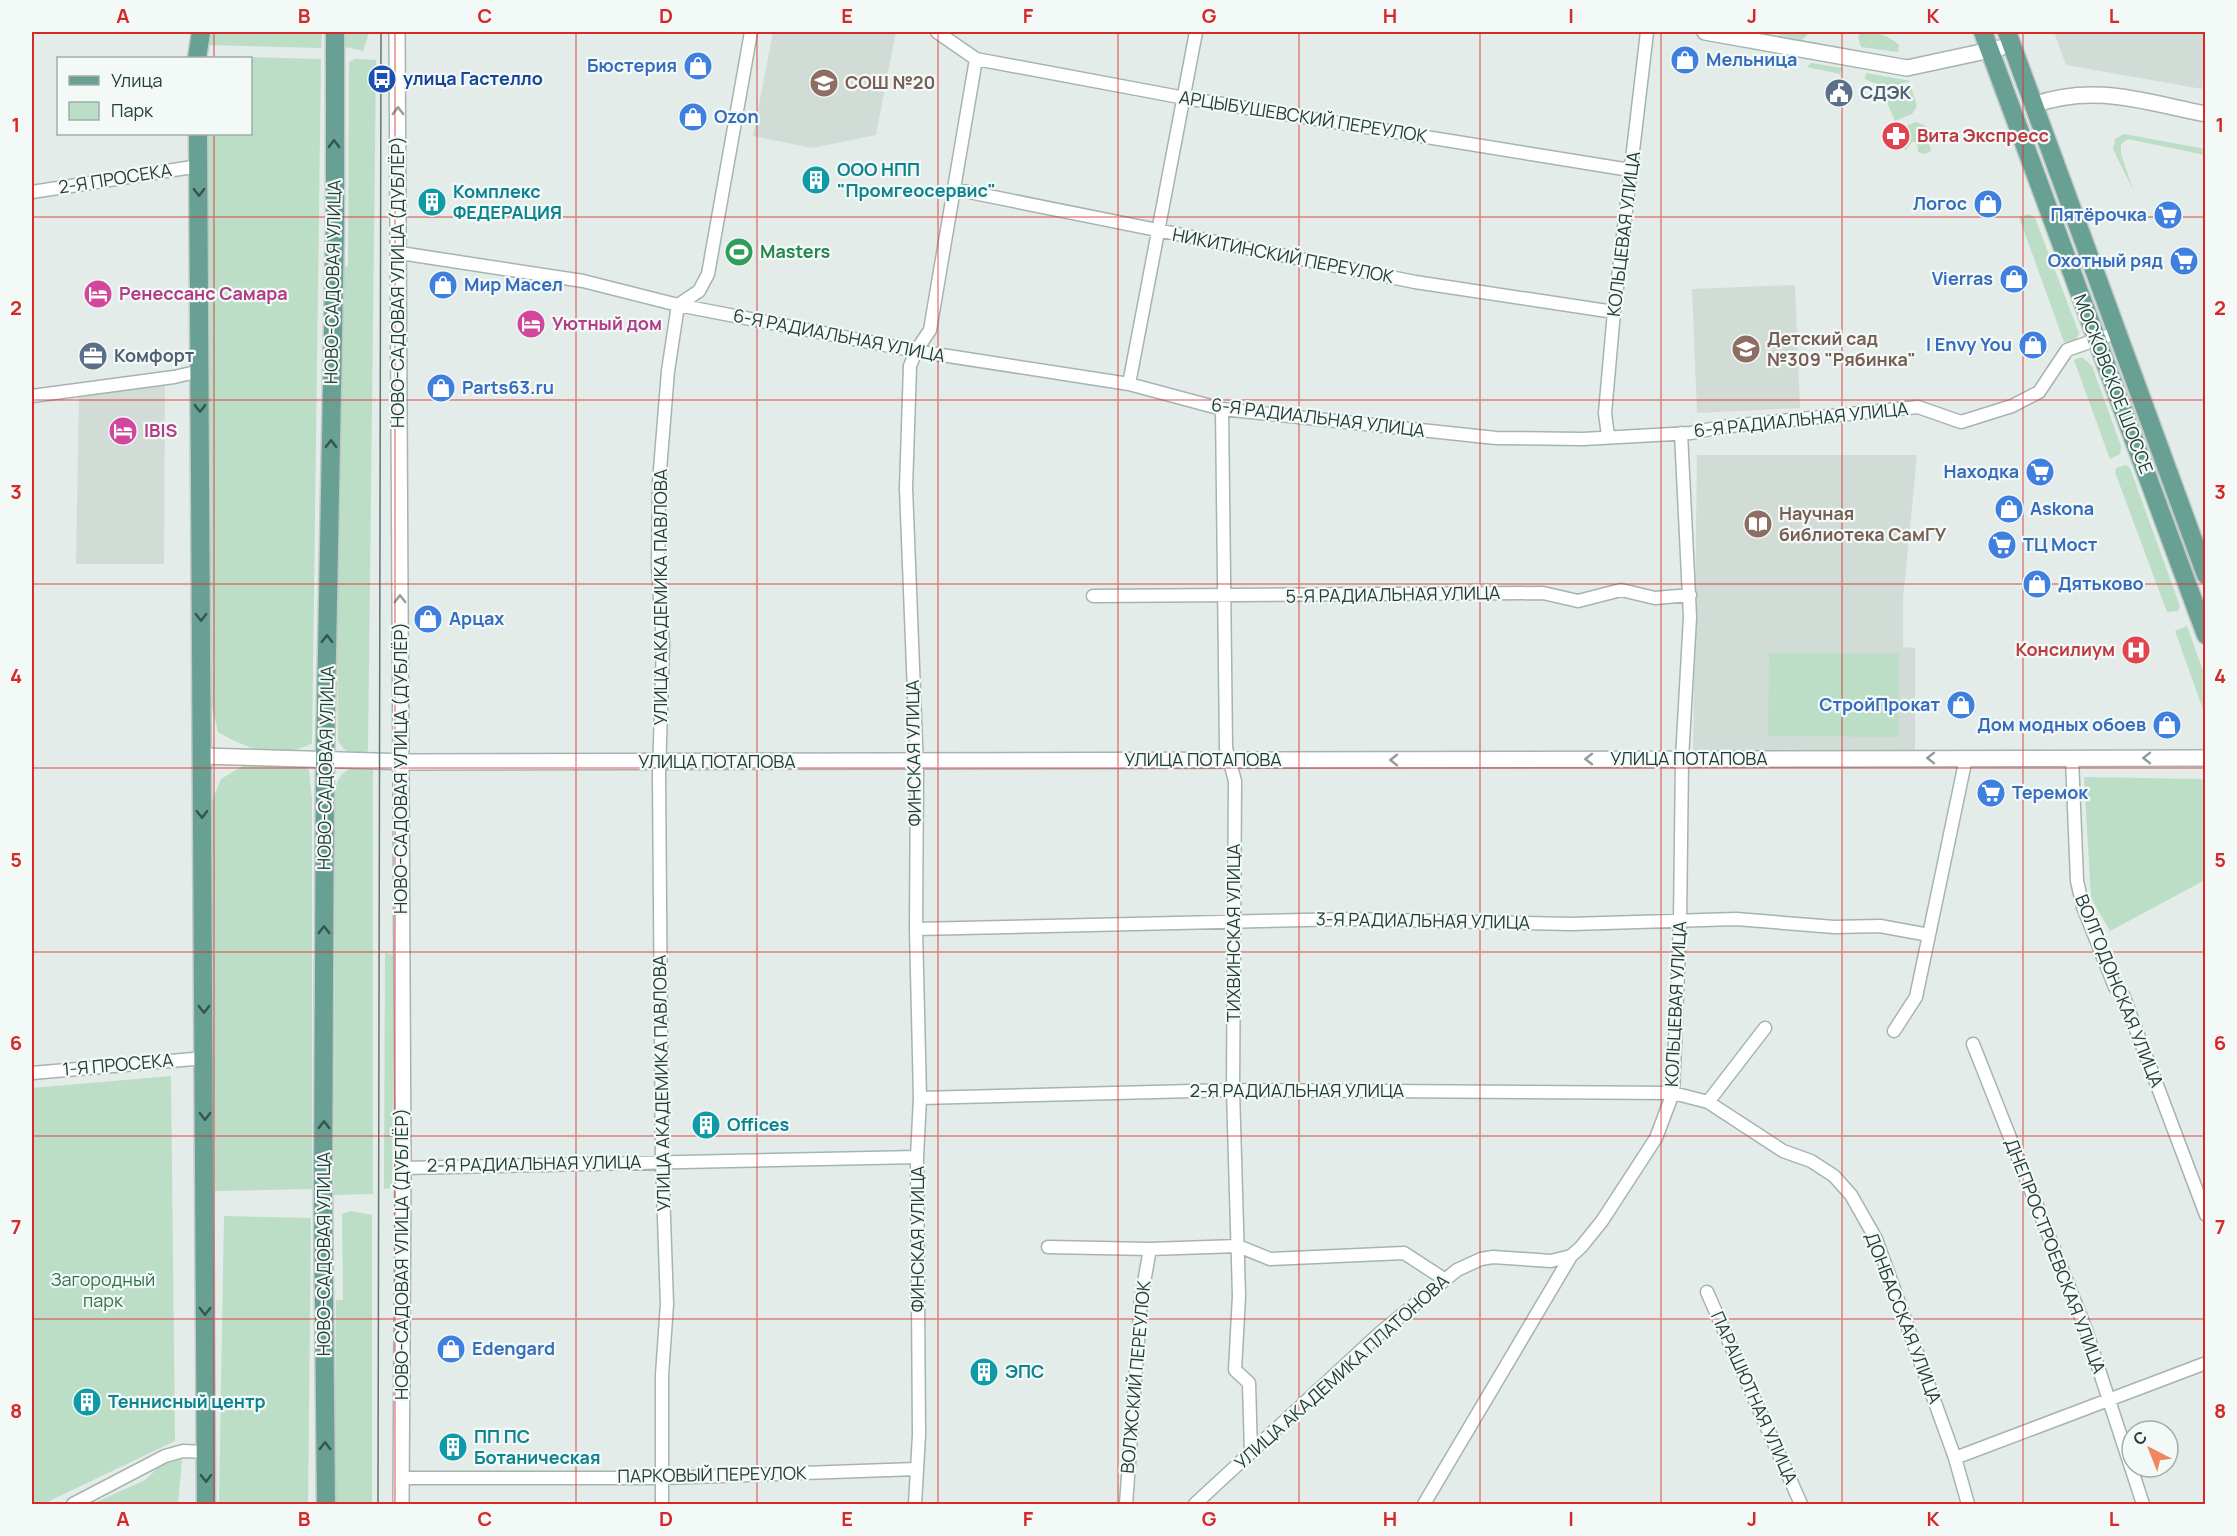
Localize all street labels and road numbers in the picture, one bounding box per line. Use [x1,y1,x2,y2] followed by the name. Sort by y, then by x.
[1177,85,1429,148] street label: АРЦЫБУШЕВСКИЙ ПЕРЕУЛОК
[385,136,409,428] street label: НОВО-САДОВАЯ УЛИЦА (ДУБЛЁР)
[1601,149,1645,318] street label: КОЛЬЦЕВАЯ УЛИЦА
[56,157,174,199] street label: 2-Я ПРОСЕКА
[318,179,346,384] street label: НОВО-САДОВАЯ УЛИЦА
[1171,222,1396,288] street label: НИКИТИНСКИЙ ПЕРЕУЛОК
[2069,290,2159,477] street label: МОСКОВСКОЕ ШОССЕ
[731,303,948,367] street label: 6-Я РАДИАЛЬНАЯ УЛИЦА
[1210,392,1427,442] street label: 6-Я РАДИАЛЬНАЯ УЛИЦА
[1693,396,1910,442] street label: 6-Я РАДИАЛЬНАЯ УЛИЦА
[648,468,672,725] street label: УЛИЦА АКАДЕМИКА ПАВЛОВА
[1285,580,1501,608] street label: 5-Я РАДИАЛЬНАЯ УЛИЦА
[388,622,412,914] street label: НОВО-САДОВАЯ УЛИЦА (ДУБЛЁР)
[311,665,339,870] street label: НОВО-САДОВАЯ УЛИЦА
[900,679,926,826] street label: ФИНСКАЯ УЛИЦА
[1610,746,1768,770] street label: УЛИЦА ПОТАПОВА
[1124,747,1282,771] street label: УЛИЦА ПОТАПОВА
[638,749,796,773] street label: УЛИЦА ПОТАПОВА
[1221,843,1245,1022] street label: ТИХВИНСКАЯ УЛИЦА
[2070,891,2170,1091] street label: ВОЛГОДОНСКАЯ УЛИЦА
[1316,906,1531,934] street label: 3-Я РАДИАЛЬНАЯ УЛИЦА
[1659,920,1691,1088] street label: КОЛЬЦЕВАЯ УЛИЦА
[647,954,675,1211] street label: УЛИЦА АКАДЕМИКА ПАВЛОВА
[62,1047,175,1081] street label: 1-Я ПРОСЕКА
[1190,1078,1405,1102] street label: 2-Я РАДИАЛЬНАЯ УЛИЦА
[389,1108,413,1400] street label: НОВО-САДОВАЯ УЛИЦА (ДУБЛЁР)
[2000,1135,2112,1377] street label: ДНЕПРОСТРОЕВСКАЯ УЛИЦА
[427,1149,642,1177] street label: 2-Я РАДИАЛЬНАЯ УЛИЦА
[311,1151,335,1356] street label: НОВО-САДОВАЯ УЛИЦА
[905,1165,929,1312] street label: ФИНСКАЯ УЛИЦА
[1860,1228,1948,1408] street label: ДОНБАССКАЯ УЛИЦА
[1229,1268,1454,1474] street label: УЛИЦА АКАДЕМИКА ПЛАТОНОВА
[1115,1279,1155,1474] street label: ВОЛЖСКИЙ ПЕРЕУЛОК
[1706,1307,1804,1488] street label: ПАРАШЮТНАЯ УЛИЦА
[617,1460,807,1488] street label: ПАРКОВЫЙ ПЕРЕУЛОК

